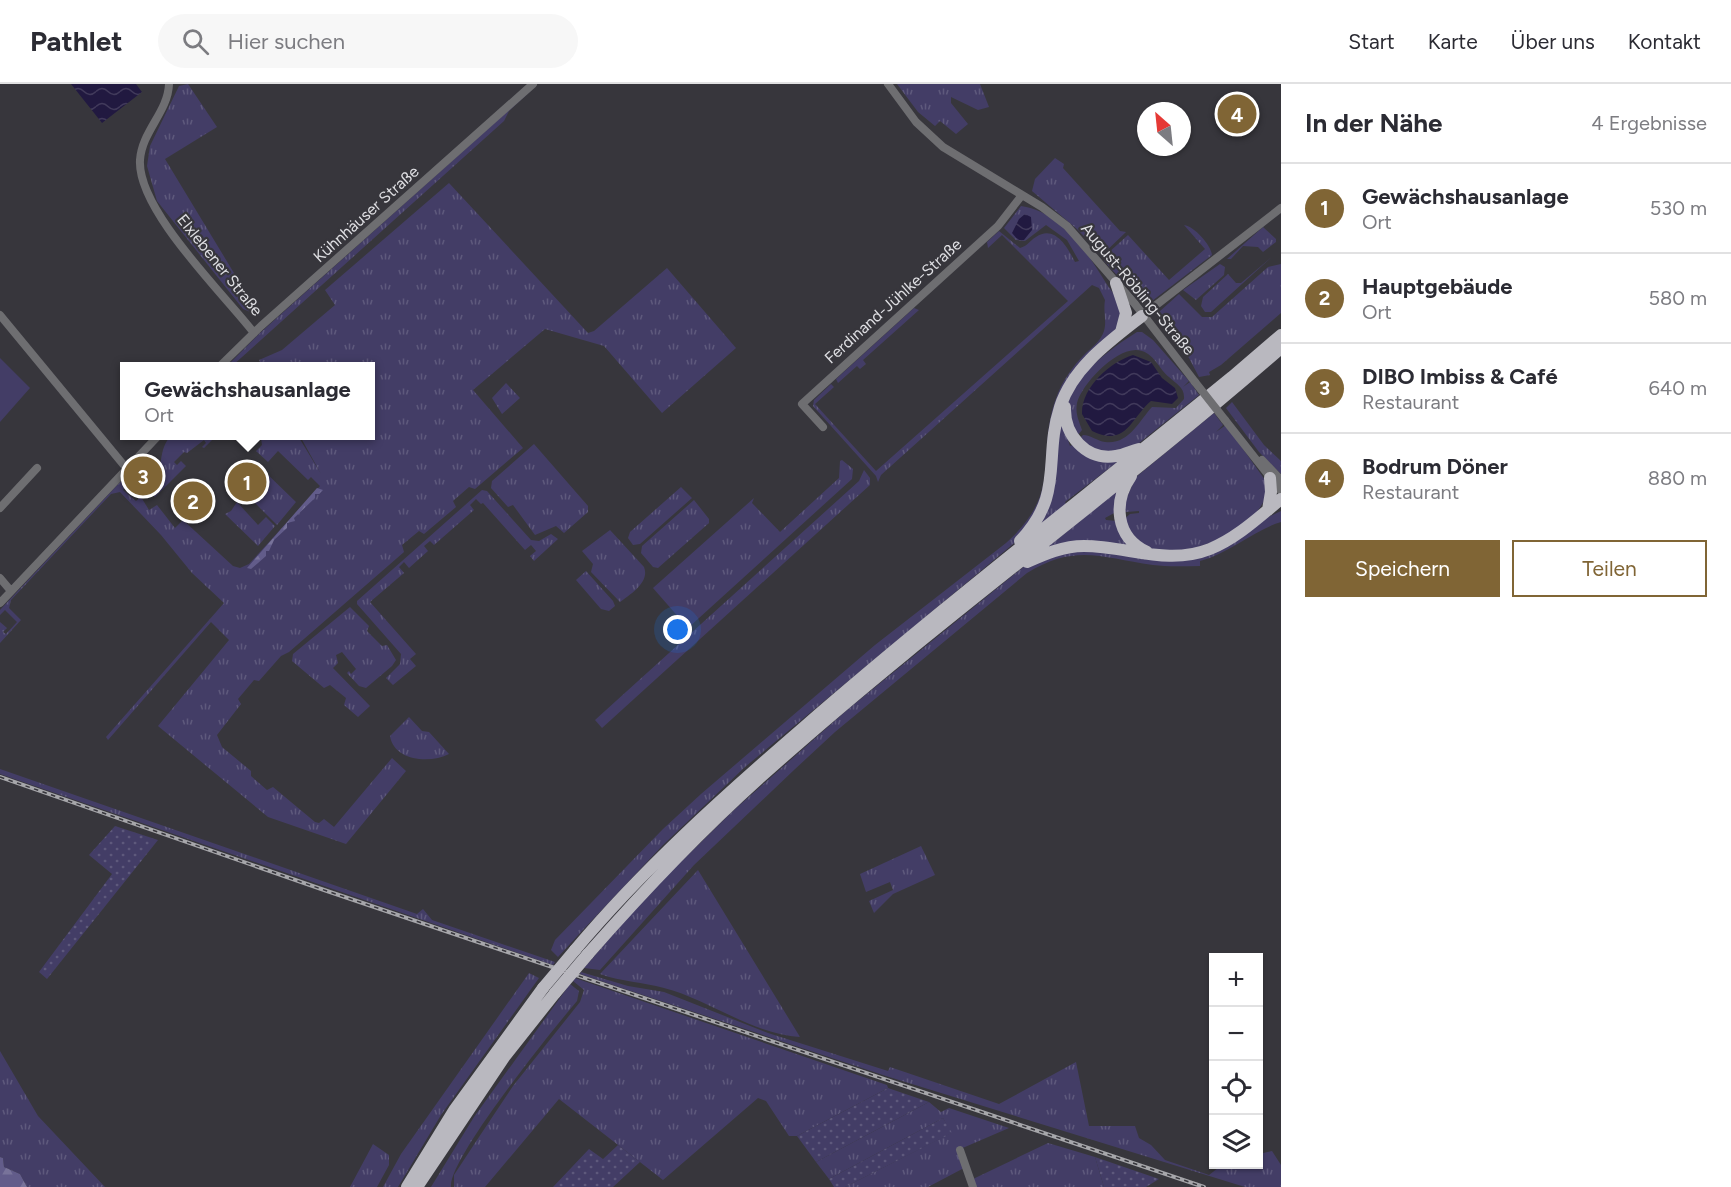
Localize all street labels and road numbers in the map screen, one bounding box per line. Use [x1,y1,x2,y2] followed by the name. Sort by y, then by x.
[309,162,423,266] street label: Kühnhäuser Straße
[173,210,267,320] street label: Elxlebener Straße
[1077,219,1199,359] street label: August-Röbling-Straße
[821,234,966,368] street label: Ferdinand-Jühlke-Straße

